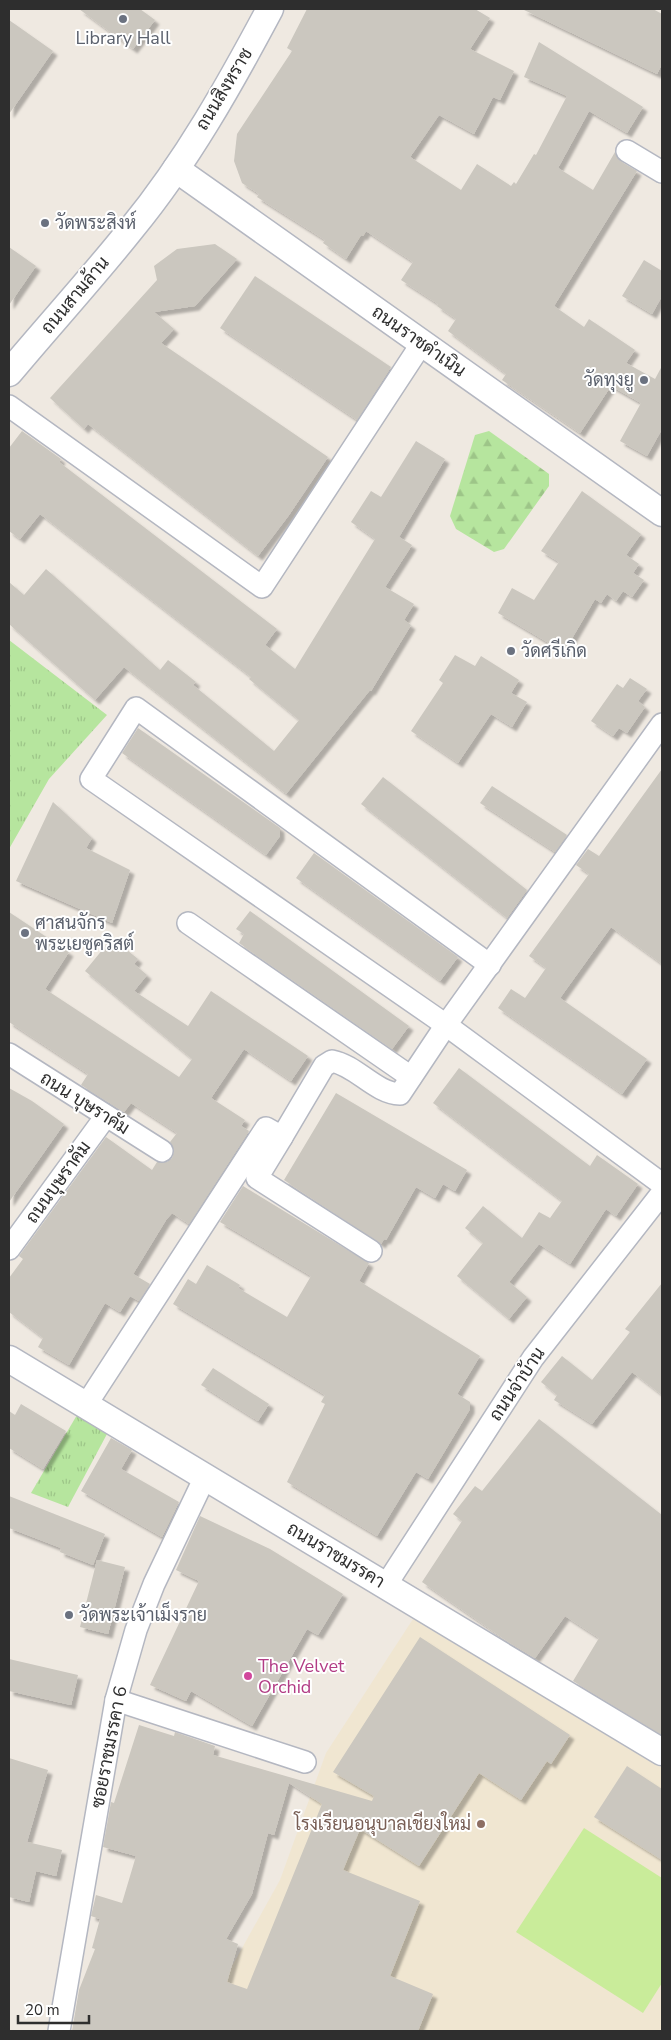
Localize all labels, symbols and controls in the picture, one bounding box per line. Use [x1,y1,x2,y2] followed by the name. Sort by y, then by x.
[117,13,129,25] marker: Library Hall
[75,26,171,50] place label: Library Hall
[190,43,258,135] street label: ถนนสิงหราช
[55,210,136,235] place label: วัดพระสิงห์
[39,217,51,229] marker: วัดพระสิงห์
[36,251,114,339] street label: ถนนสามล้าน
[367,300,471,382] street label: ถนนราชดำเนิน
[584,368,634,393] place label: วัดทุงยู
[638,374,650,386] marker: วัดทุงยู
[521,638,587,663] place label: วัดศรีเกิด
[505,645,517,657] marker: วัดศรีเกิด
[35,911,134,957] place label: ศาสนจักร พระเยซูคริสต์
[19,927,31,939] marker: ศาสนจักร พระเยซูคริสต์
[36,1066,134,1140] street label: ถนน บุษราคัม
[20,1136,96,1228] street label: ถนนบุษราคัม
[484,1342,550,1426] street label: ถนนจ่าบ้าน
[283,1516,389,1594] street label: ถนนราชมรรคา
[79,1601,207,1627] place label: วัดพระเจ้าเม็งราย
[63,1609,75,1621] marker: วัดพระเจ้าเม็งราย
[258,1654,345,1699] place label: The Velvet Orchid
[242,1670,254,1682] marker: The Velvet Orchid
[85,1684,133,1810] street label: ซอยราชมรรคา 6
[293,1811,471,1836] place label: โรงเรียนอนุบาลเชียงใหม่
[475,1818,487,1830] marker: โรงเรียนอนุบาลเชียงใหม่
[18,1992,89,2024] scale bar
[25,2000,60,2020] text: 20 m

